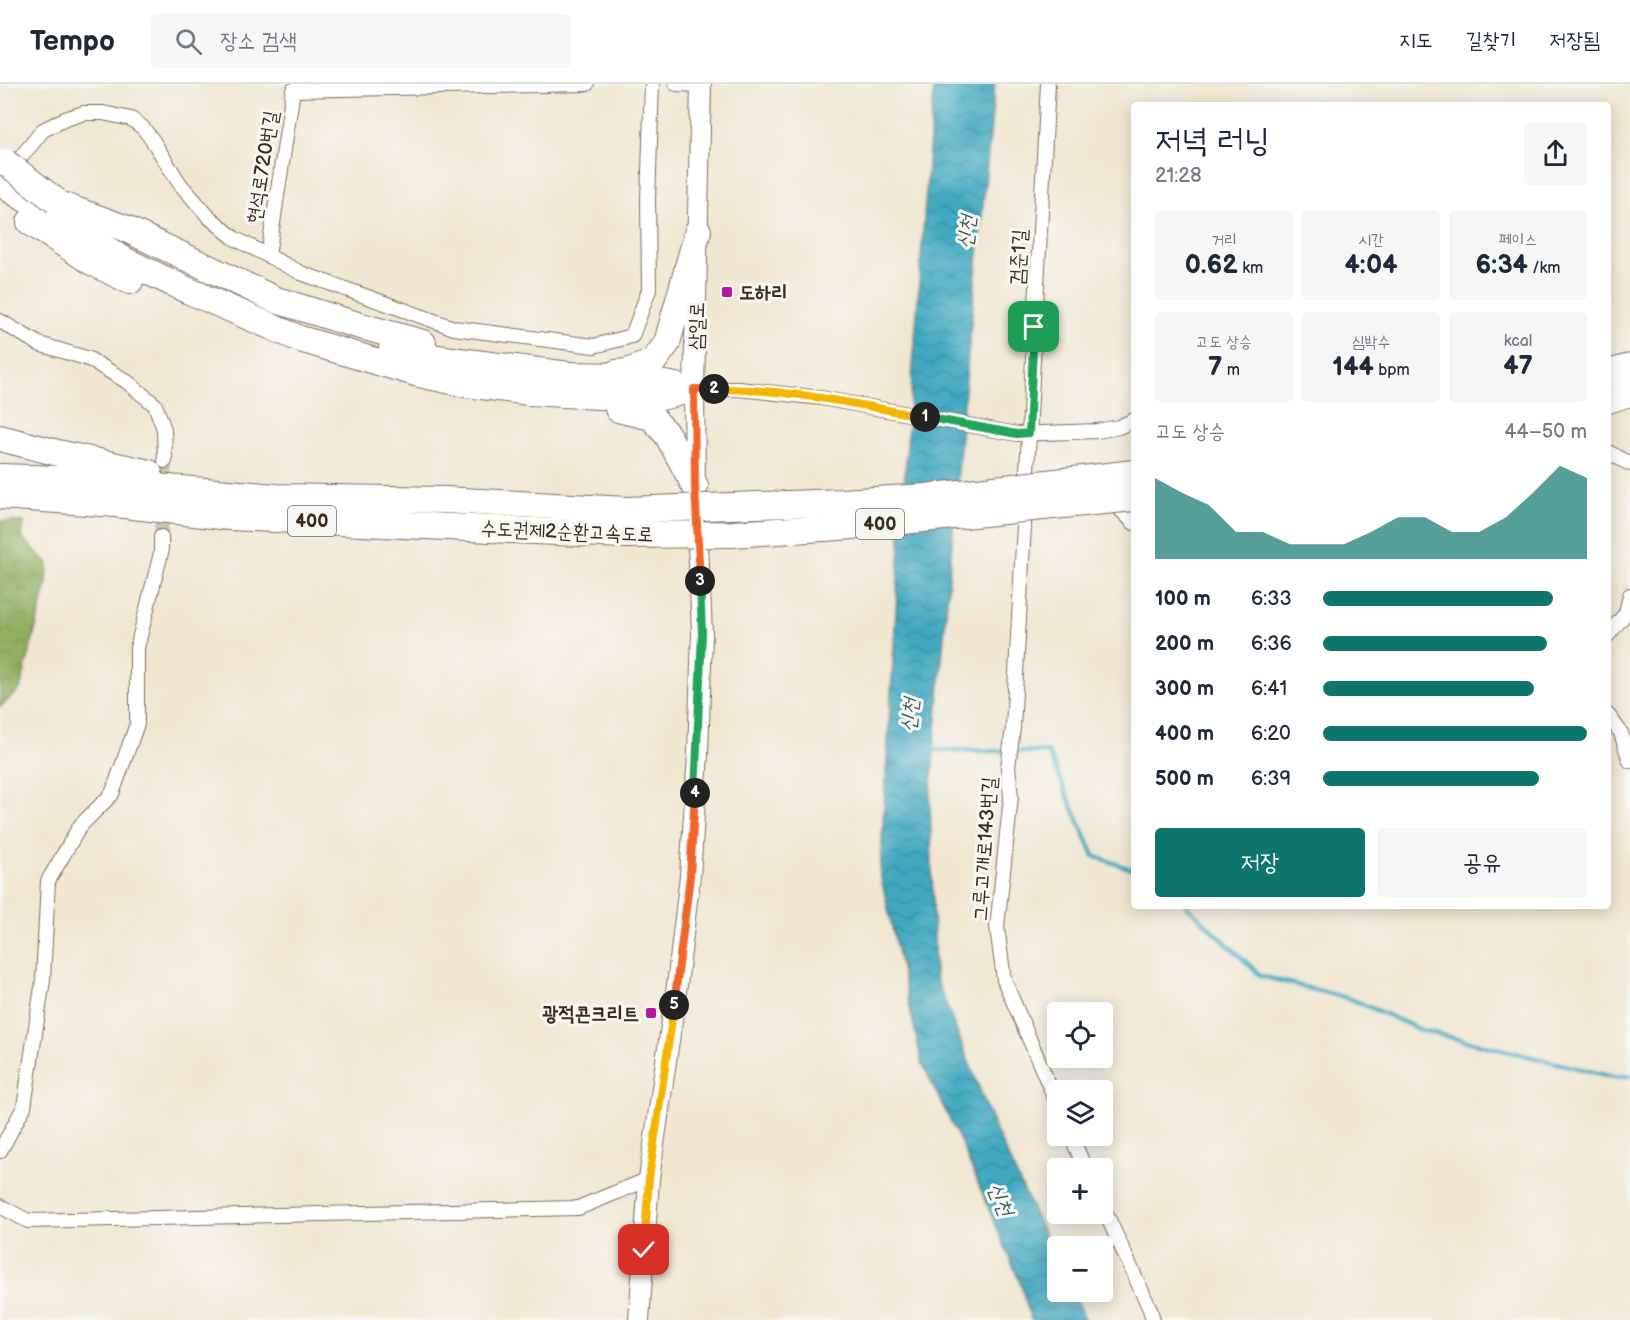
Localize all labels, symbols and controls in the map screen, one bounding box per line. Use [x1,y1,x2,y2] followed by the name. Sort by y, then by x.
[151,14,571,68] search box
[30,25,115,58] text: Tempo
[172,25,205,58] icon: search
[220,28,297,55] text: 장소 검색
[1399,28,1433,53] text: 지도
[1466,28,1516,53] text: 길찾기
[1549,28,1600,53] text: 저장됨
[242,109,284,225] street label: 현석로720번길
[1155,121,1270,161] text: 저녁 러닝
[1524,122,1587,185] button: share
[1155,164,1202,188] text: 21:28
[952,212,981,250] water label: 신천
[1006,228,1032,286] street label: 검준1길
[1211,231,1237,250] text: 거리
[1358,231,1384,250] text: 시간
[1499,231,1537,250] text: 페이스
[1185,250,1238,281] text: 0.62
[1344,250,1398,281] text: 4:04
[1475,250,1528,281] text: 6:34
[1238,259,1263,278] text: km
[1528,259,1561,278] text: /km
[739,281,787,305] place label: 도하리
[720,285,734,299] marker: 도하리
[684,301,710,351] street label: 삼일로
[1008,301,1059,352] pin
[1017,310,1050,343] icon: arrive
[1504,332,1532,351] text: kcal
[1196,333,1252,352] text: 고도 상승
[1352,333,1390,352] text: 심박수
[1503,351,1533,382] text: 47
[1208,352,1222,383] text: 7
[1332,352,1374,383] text: 144
[1222,361,1240,380] text: m
[1374,361,1410,380] text: bpm
[699,374,729,404] pin: 2
[709,379,719,398] text: 2
[910,402,940,432] pin: 1
[922,407,928,426] text: 1
[1155,420,1225,444] text: 고도 상승
[1504,420,1587,444] text: 44–50 m
[288,506,336,536] road number: 400
[856,509,904,539] road number: 400
[480,517,654,547] street label: 수도권제2순환고속도로
[685,566,715,596] pin: 3
[695,571,705,590] text: 3
[1155,587,1211,611] text: 100 m
[1251,587,1292,611] text: 6:33
[1155,632,1214,656] text: 200 m
[1251,632,1292,656] text: 6:36
[1155,677,1214,701] text: 300 m
[1251,677,1287,701] text: 6:41
[895,695,924,733] water label: 신천
[1155,722,1214,746] text: 400 m
[1251,722,1291,746] text: 6:20
[1155,767,1214,791] text: 500 m
[1251,767,1291,791] text: 6:39
[968,776,1002,922] street label: 그루고개로143번길
[680,778,710,808] pin: 4
[690,783,700,802] text: 4
[1155,828,1365,897] button: 저장
[1377,828,1587,897] button: 공유
[659,990,689,1020] pin: 5
[669,995,679,1014] text: 5
[542,1002,639,1026] place label: 광적콘크리트
[1047,1002,1113,1302] map controls
[1047,1002,1113,1068] button: locate
[644,1006,658,1020] marker: 광적콘크리트
[1047,1080,1113,1146] button: layers
[1047,1158,1113,1224] button: +
[982,1179,1019,1222] water label: 신천
[618,1224,669,1275] pin
[627,1233,660,1266] icon: check
[1047,1236,1113,1302] button: −

